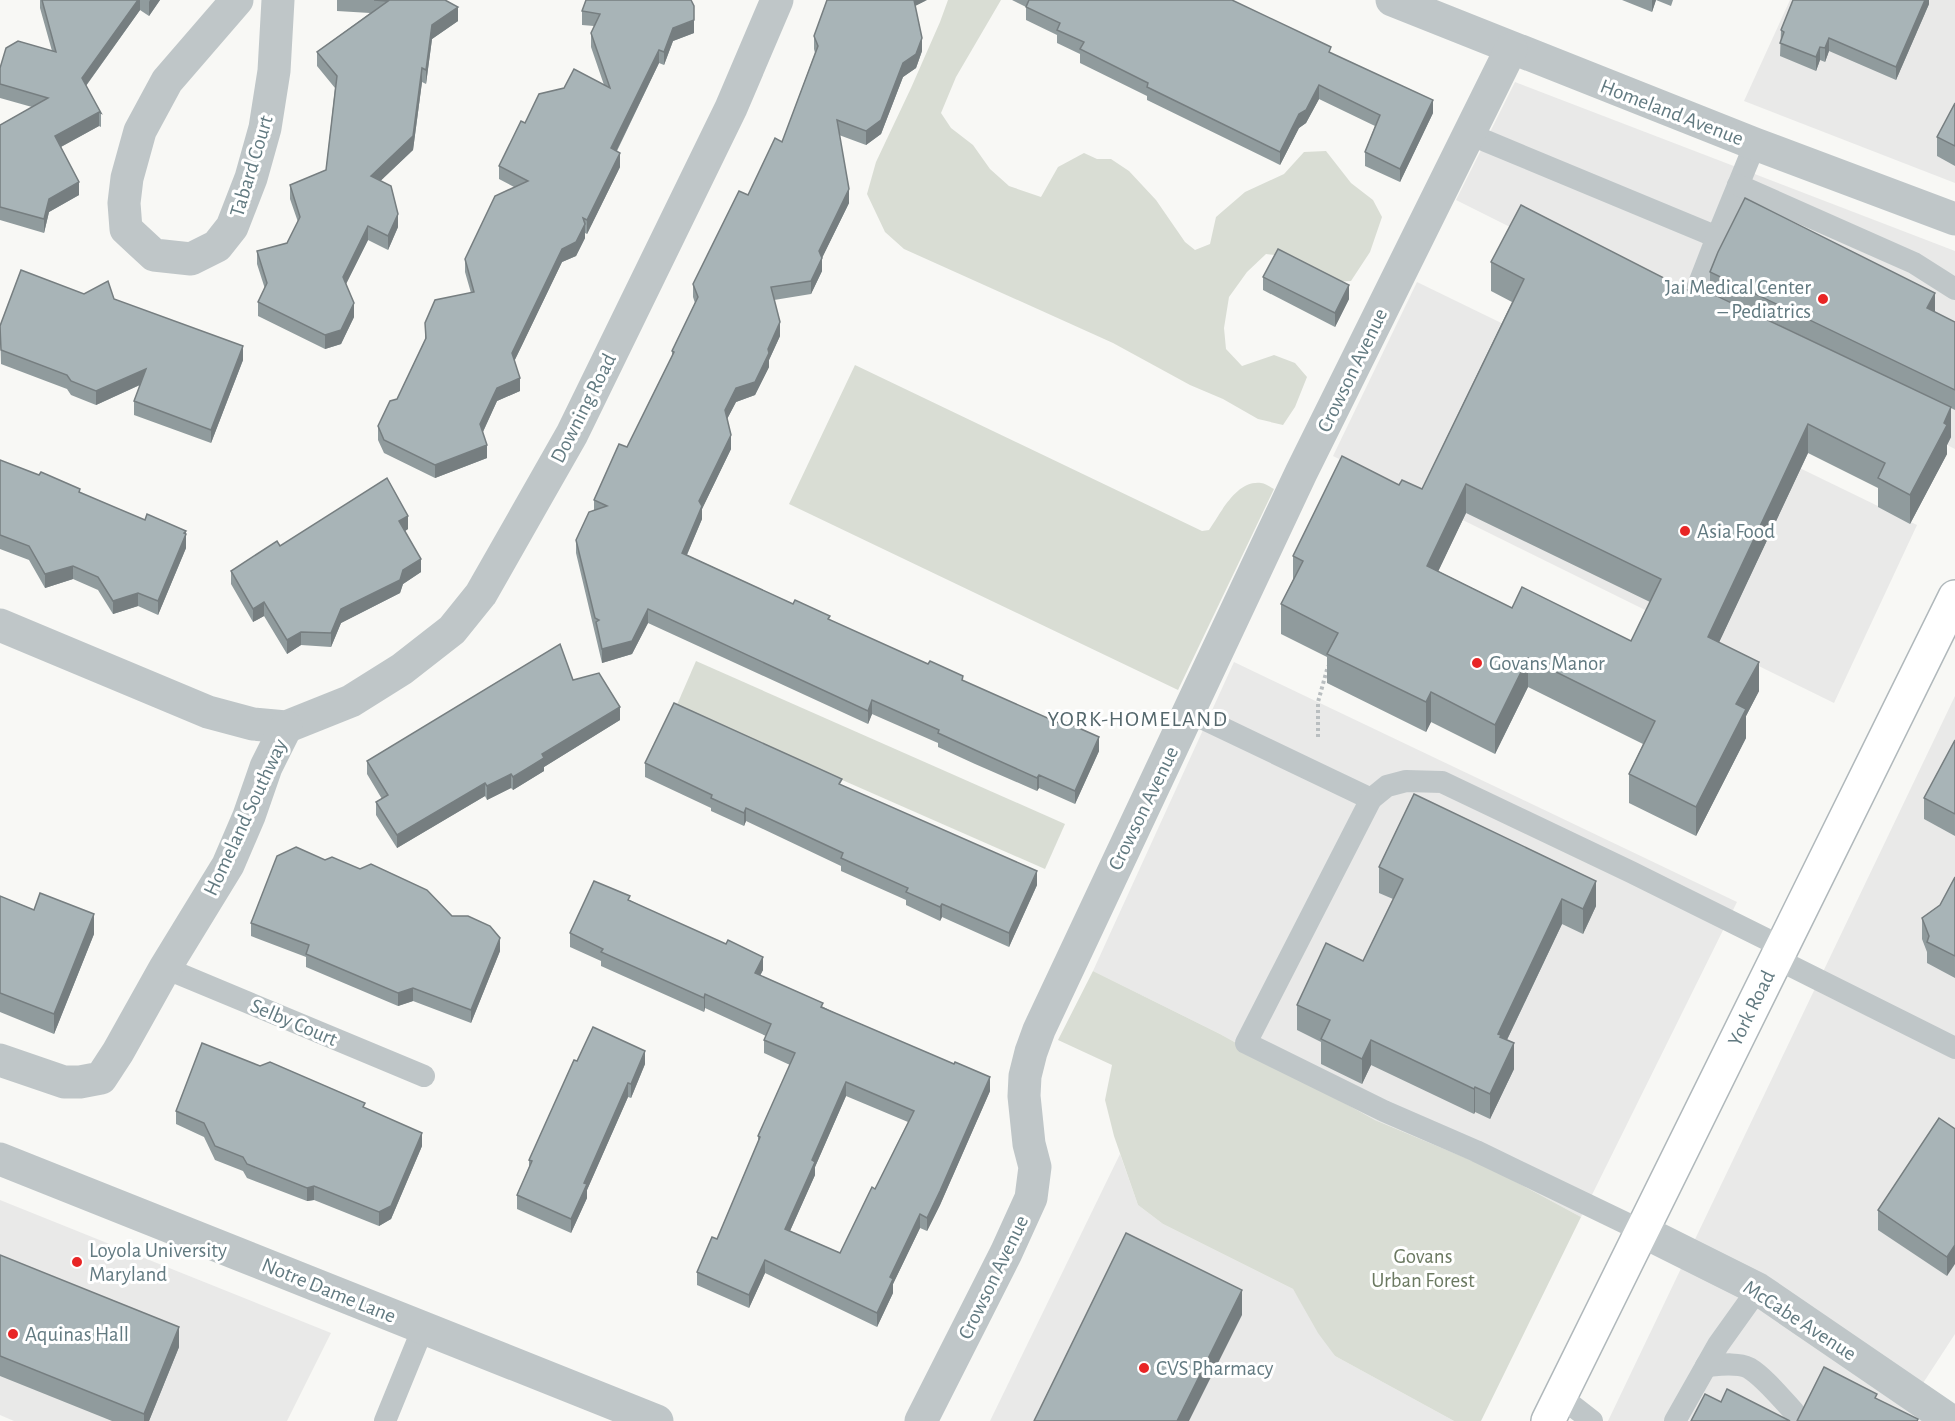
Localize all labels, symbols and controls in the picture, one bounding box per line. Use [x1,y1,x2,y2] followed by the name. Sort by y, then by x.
[1597,75,1746,149] street label: Homeland Avenue
[226,113,277,219] street label: Tabard Court
[1665,277,1811,322] place label: Jai Medical Center – Pediatrics
[1816,292,1830,306] marker: Jai Medical Center – Pediatrics
[1313,305,1391,435] street label: Crowson Avenue
[547,350,620,466] street label: Downing Road
[1697,521,1775,542] place label: Asia Food
[1678,524,1692,538] marker: Asia Food
[1489,653,1605,674] place label: Govans Manor
[1470,656,1484,670] marker: Govans Manor
[1047,708,1229,730] district label: YORK-HOMELAND
[200,736,291,899] street label: Homeland Southway
[1104,743,1182,873] street label: Crowson Avenue
[1724,967,1779,1049] street label: York Road
[247,995,341,1050] street label: Selby Court
[954,1212,1032,1342] street label: Crowson Avenue
[89,1240,227,1285] place label: Loyola University Maryland
[1371,1246,1475,1291] park label: Govans Urban Forest
[259,1254,399,1327] street label: Notre Dame Lane
[70,1255,84,1269] marker: Loyola University Maryland
[1739,1276,1860,1365] street label: McCabe Avenue
[25,1324,129,1345] place label: Aquinas Hall
[6,1327,20,1341] marker: Aquinas Hall
[1156,1358,1274,1379] place label: CVS Pharmacy
[1137,1361,1151,1375] marker: CVS Pharmacy

